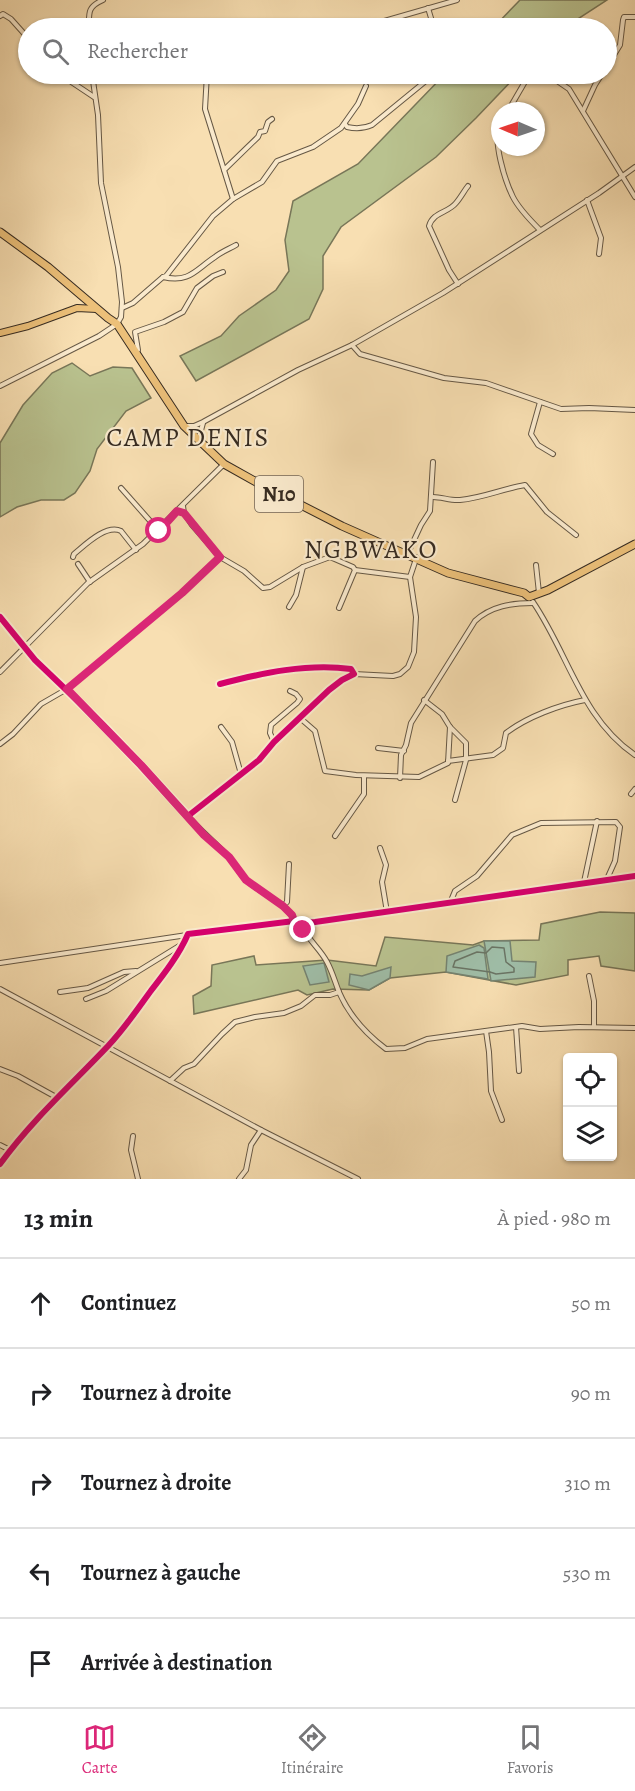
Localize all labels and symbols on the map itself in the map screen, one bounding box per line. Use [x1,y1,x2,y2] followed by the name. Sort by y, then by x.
[491,102,545,156] north arrow
[106,420,270,455] district label: CAMP DENIS
[255,476,303,512] road number: N10
[145,517,171,543] route start
[304,532,438,567] district label: NGBWAKO
[289,916,315,942] route end

